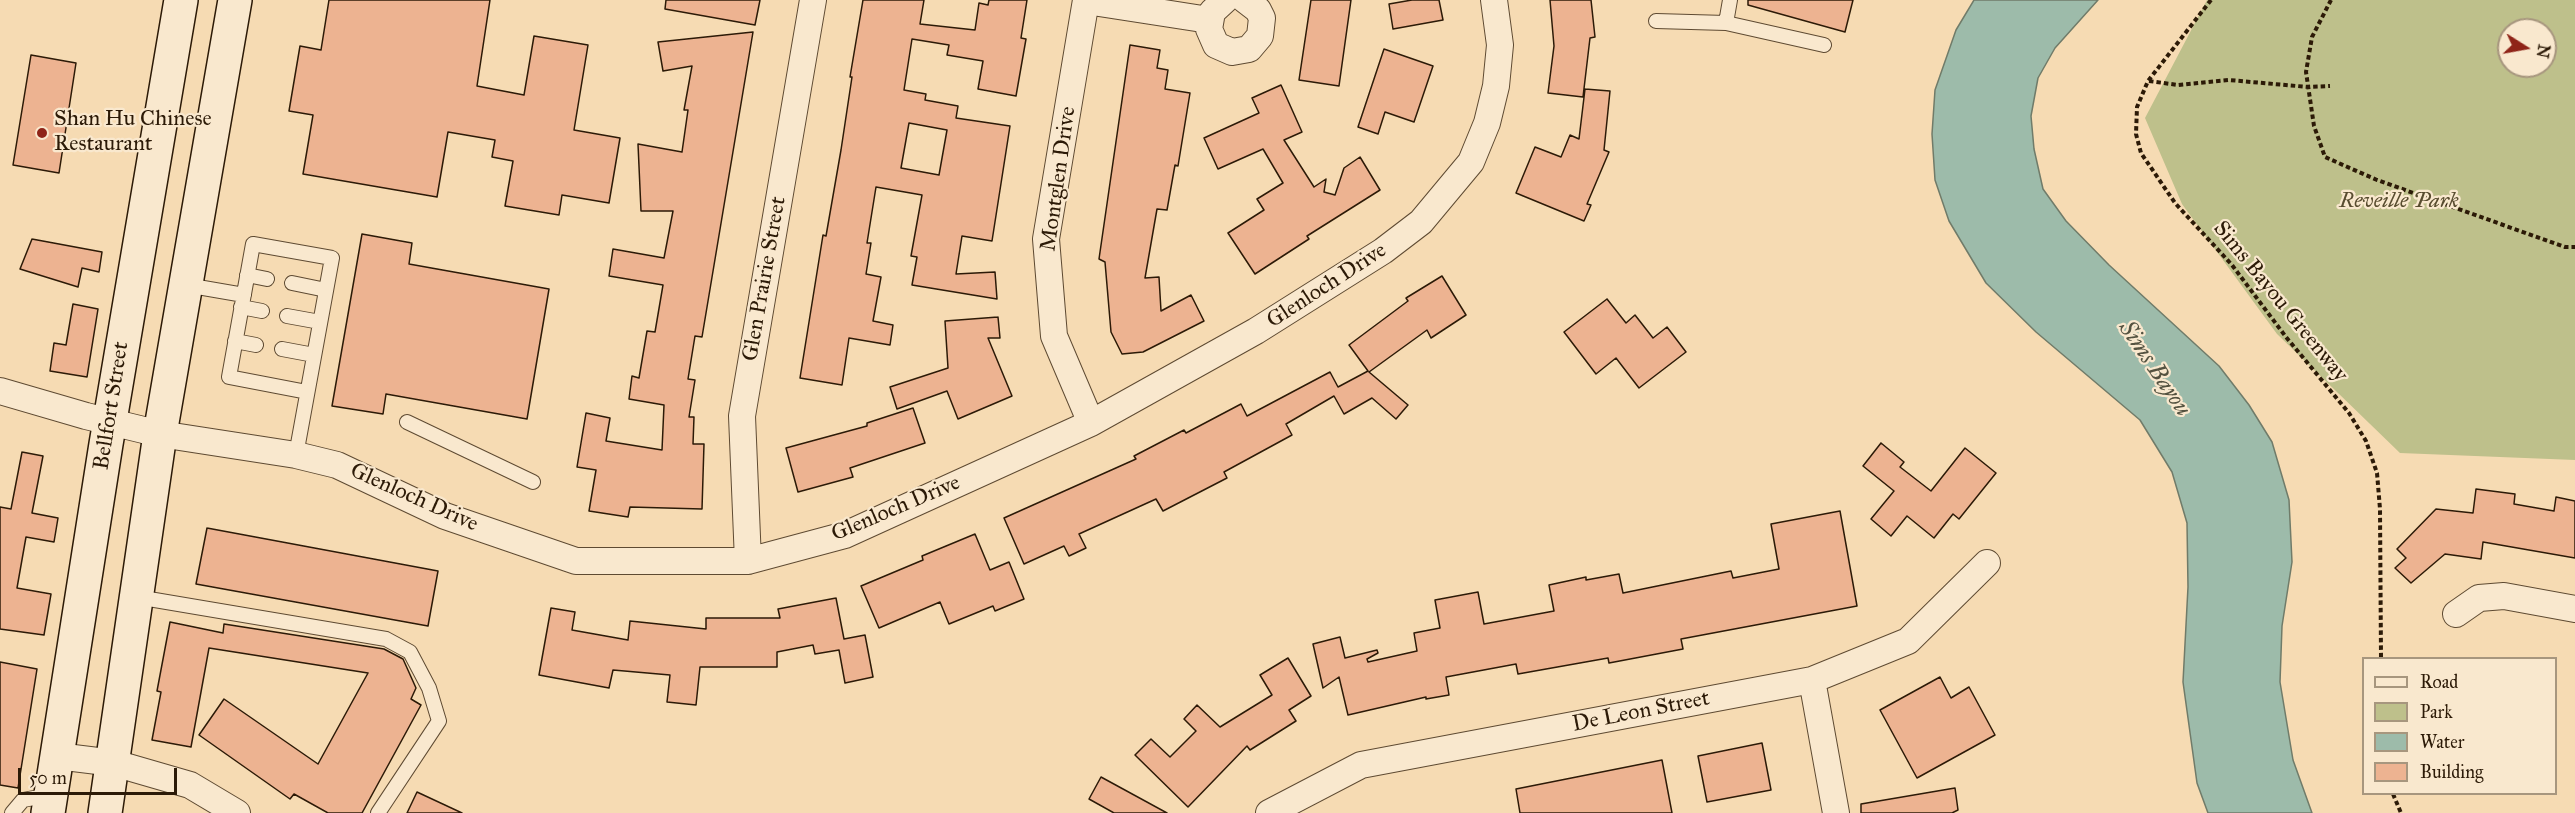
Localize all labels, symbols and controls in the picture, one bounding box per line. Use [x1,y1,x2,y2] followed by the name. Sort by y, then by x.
[2497,18,2557,78] north arrow
[2533,43,2554,60] text: N
[1036,105,1082,253] street label: Montglen Drive
[54,107,212,158] place label: Shan Hu Chinese Restaurant
[35,126,49,140] marker: Shan Hu Chinese Restaurant
[2339,189,2459,215] park label: Reveille Park
[738,195,792,363] street label: Glen Prairie Street
[2207,216,2353,388] street label: Sims Bayou Greenway
[1262,238,1392,334] street label: Glenloch Drive
[2111,316,2197,422] water label: Sims Bayou
[89,340,135,472] street label: Bellfort Street
[346,458,482,538] street label: Glenloch Drive
[828,470,964,548] street label: Glenloch Drive
[2362,657,2557,795] legend
[2420,671,2458,693] text: Road
[1570,686,1712,738] street label: De Leon Street
[2420,701,2453,723] text: Park
[2420,731,2464,753] text: Water
[21,756,180,794] scale bar
[2420,761,2483,783] text: Building
[29,767,67,789] text: 50 m

